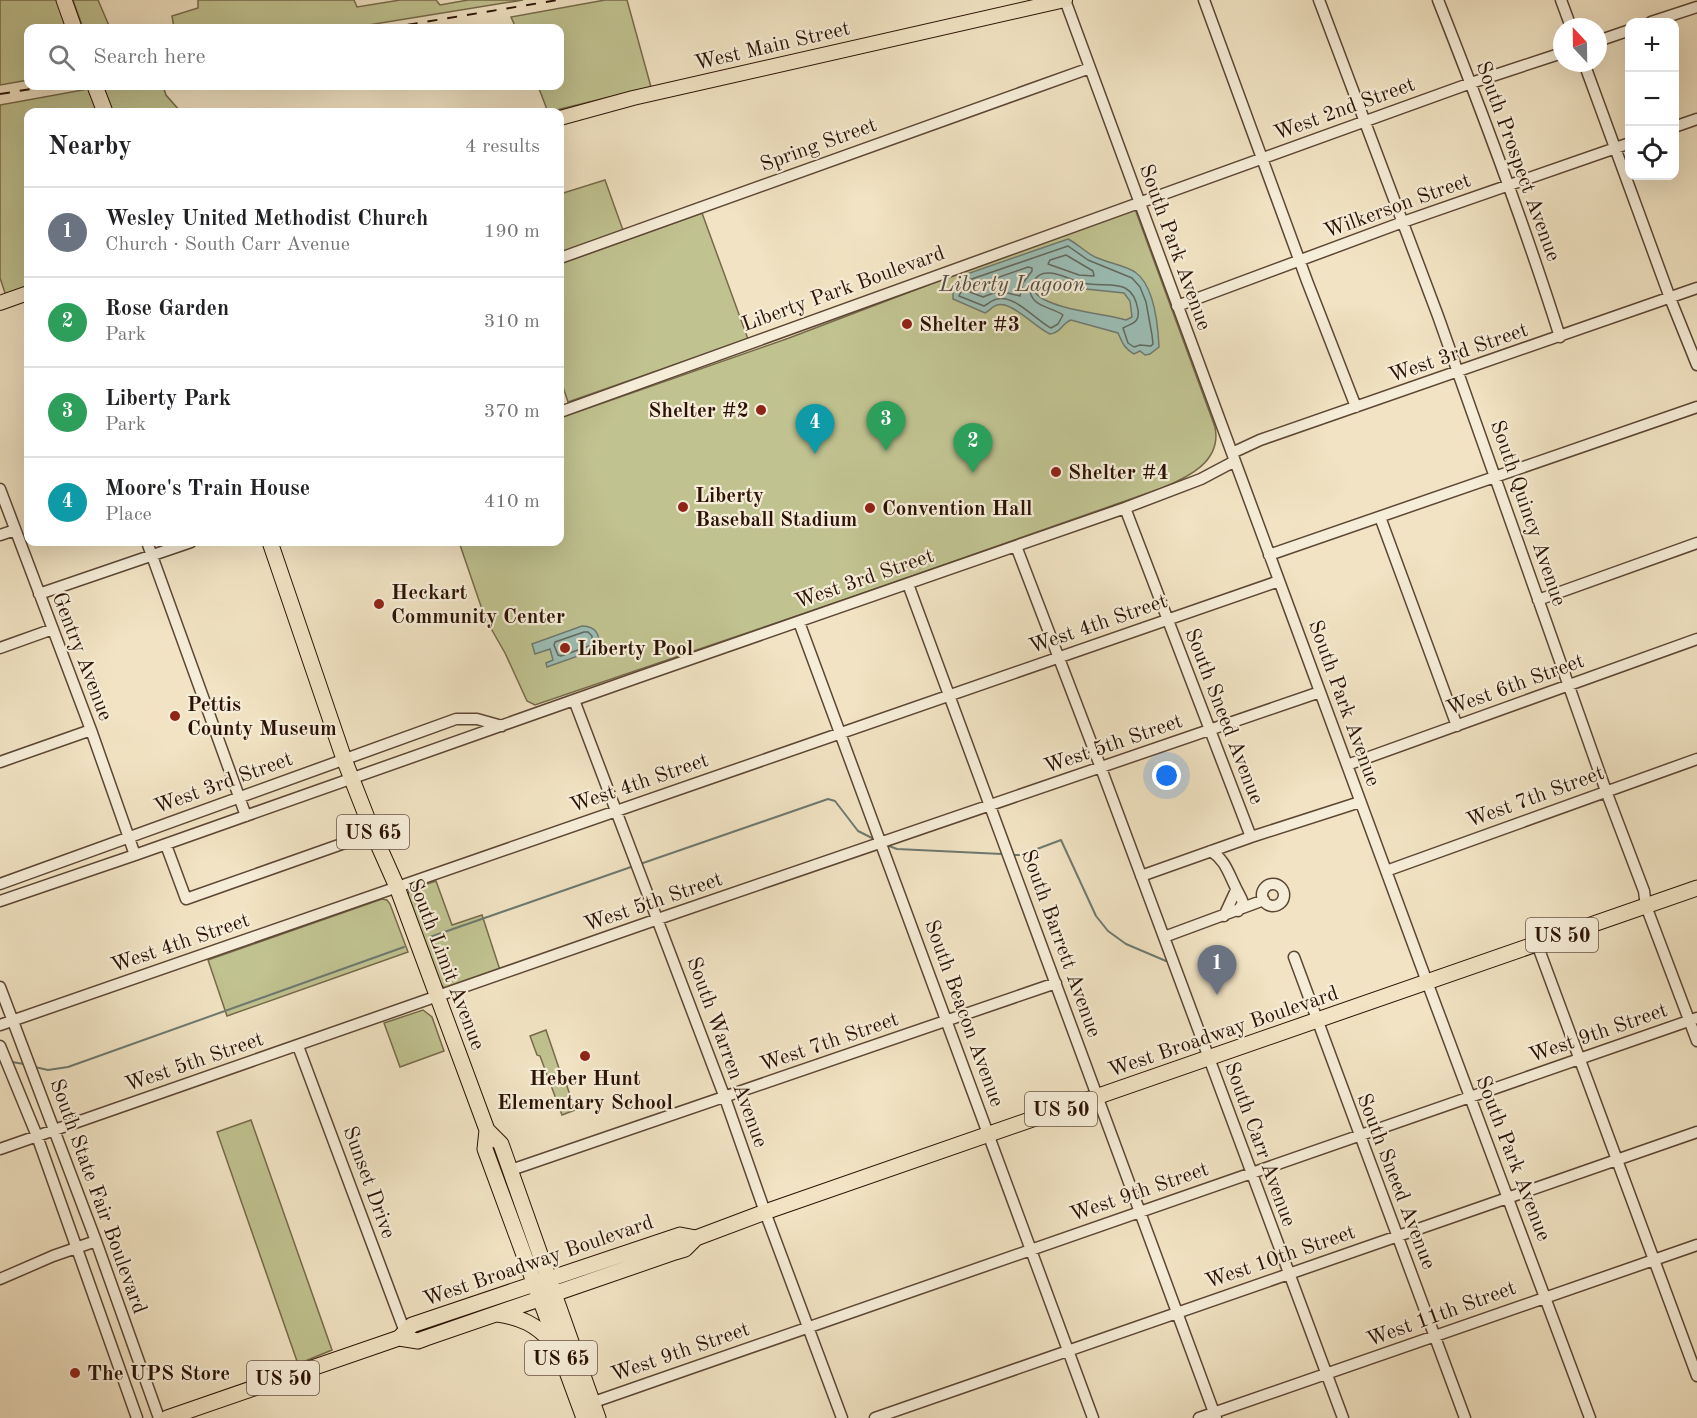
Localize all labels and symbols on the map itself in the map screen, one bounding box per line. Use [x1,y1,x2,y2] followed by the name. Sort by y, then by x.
[693,18,852,75] street label: West Main Street
[1553,18,1607,72] north arrow
[1472,59,1564,264] street label: South Prospect Avenue
[1271,74,1418,145] street label: West 2nd Street
[757,115,880,176] street label: Spring Street
[1135,162,1214,333] street label: South Park Avenue
[1321,170,1474,243] street label: Wilkerson Street
[739,243,948,336] street label: Liberty Park Boulevard
[938,274,1085,296] water label: Liberty Lagoon
[919,315,1020,336] place label: Shelter #3
[900,317,914,331] marker: Shelter #3
[1386,320,1531,387] street label: West 3rd Street
[648,401,749,422] place label: Shelter #2
[866,402,906,451] pin: 3
[754,403,768,417] marker: Shelter #2
[796,404,834,454] pin: 4
[1486,418,1569,609] street label: South Quincy Avenue
[954,424,992,473] pin: 2
[1068,463,1169,484] place label: Shelter #4
[1049,465,1063,479] marker: Shelter #4
[695,486,857,531] place label: Liberty Baseball Stadium
[882,499,1033,520] place label: Convention Hall
[676,500,690,514] marker: Liberty Baseball Stadium
[863,501,877,515] marker: Convention Hall
[792,546,937,613] street label: West 3rd Street
[391,583,565,628] place label: Heckart Community Center
[47,589,116,724] street label: Gentry Avenue
[1027,591,1170,658] street label: West 4th Street
[372,597,386,611] marker: Heckart Community Center
[1304,618,1383,789] street label: South Park Avenue
[1180,626,1267,807] street label: South Sneed Avenue
[577,639,693,660] place label: Liberty Pool
[558,641,572,655] marker: Liberty Pool
[1444,651,1587,720] street label: West 6th Street
[187,695,337,740] place label: Pettis County Museum
[168,709,182,723] marker: Pettis County Museum
[1042,711,1185,778] street label: West 5th Street
[151,749,296,818] street label: West 3rd Street
[568,750,711,817] street label: West 4th Street
[1152,761,1181,790] your location
[1464,763,1607,832] street label: West 7th Street
[337,815,409,849] road number: US 65
[1017,847,1104,1040] street label: South Barrett Avenue
[582,869,725,936] street label: West 5th Street
[403,876,488,1053] street label: South Limit Avenue
[109,910,252,977] street label: West 4th Street
[920,917,1007,1110] street label: South Beacon Avenue
[1526,918,1598,952] road number: US 50
[1198,946,1236,995] pin: 1
[682,954,771,1151] street label: South Warren Avenue
[1106,983,1341,1082] street label: West Broadway Boulevard
[1527,1000,1670,1067] street label: West 9th Street
[758,1009,901,1076] street label: West 7th Street
[123,1029,266,1096] street label: West 5th Street
[578,1049,592,1063] marker: Heber Hunt Elementary School
[1220,1059,1299,1230] street label: South Carr Avenue
[497,1069,673,1114] place label: Heber Hunt Elementary School
[1471,1073,1554,1244] street label: South Park Avenue
[45,1076,150,1317] street label: South State Fair Boulevard
[1352,1091,1439,1272] street label: South Sneed Avenue
[1025,1092,1097,1126] road number: US 50
[339,1123,399,1242] street label: Sunset Drive
[1068,1159,1211,1226] street label: West 9th Street
[421,1212,656,1311] street label: West Broadway Boulevard
[1203,1222,1358,1293] street label: West 10th Street
[1364,1278,1519,1351] street label: West 11th Street
[609,1319,752,1386] street label: West 9th Street
[525,1341,597,1375] road number: US 65
[247,1361,319,1395] road number: US 50
[87,1364,230,1385] place label: The UPS Store
[68,1366,82,1380] marker: The UPS Store

